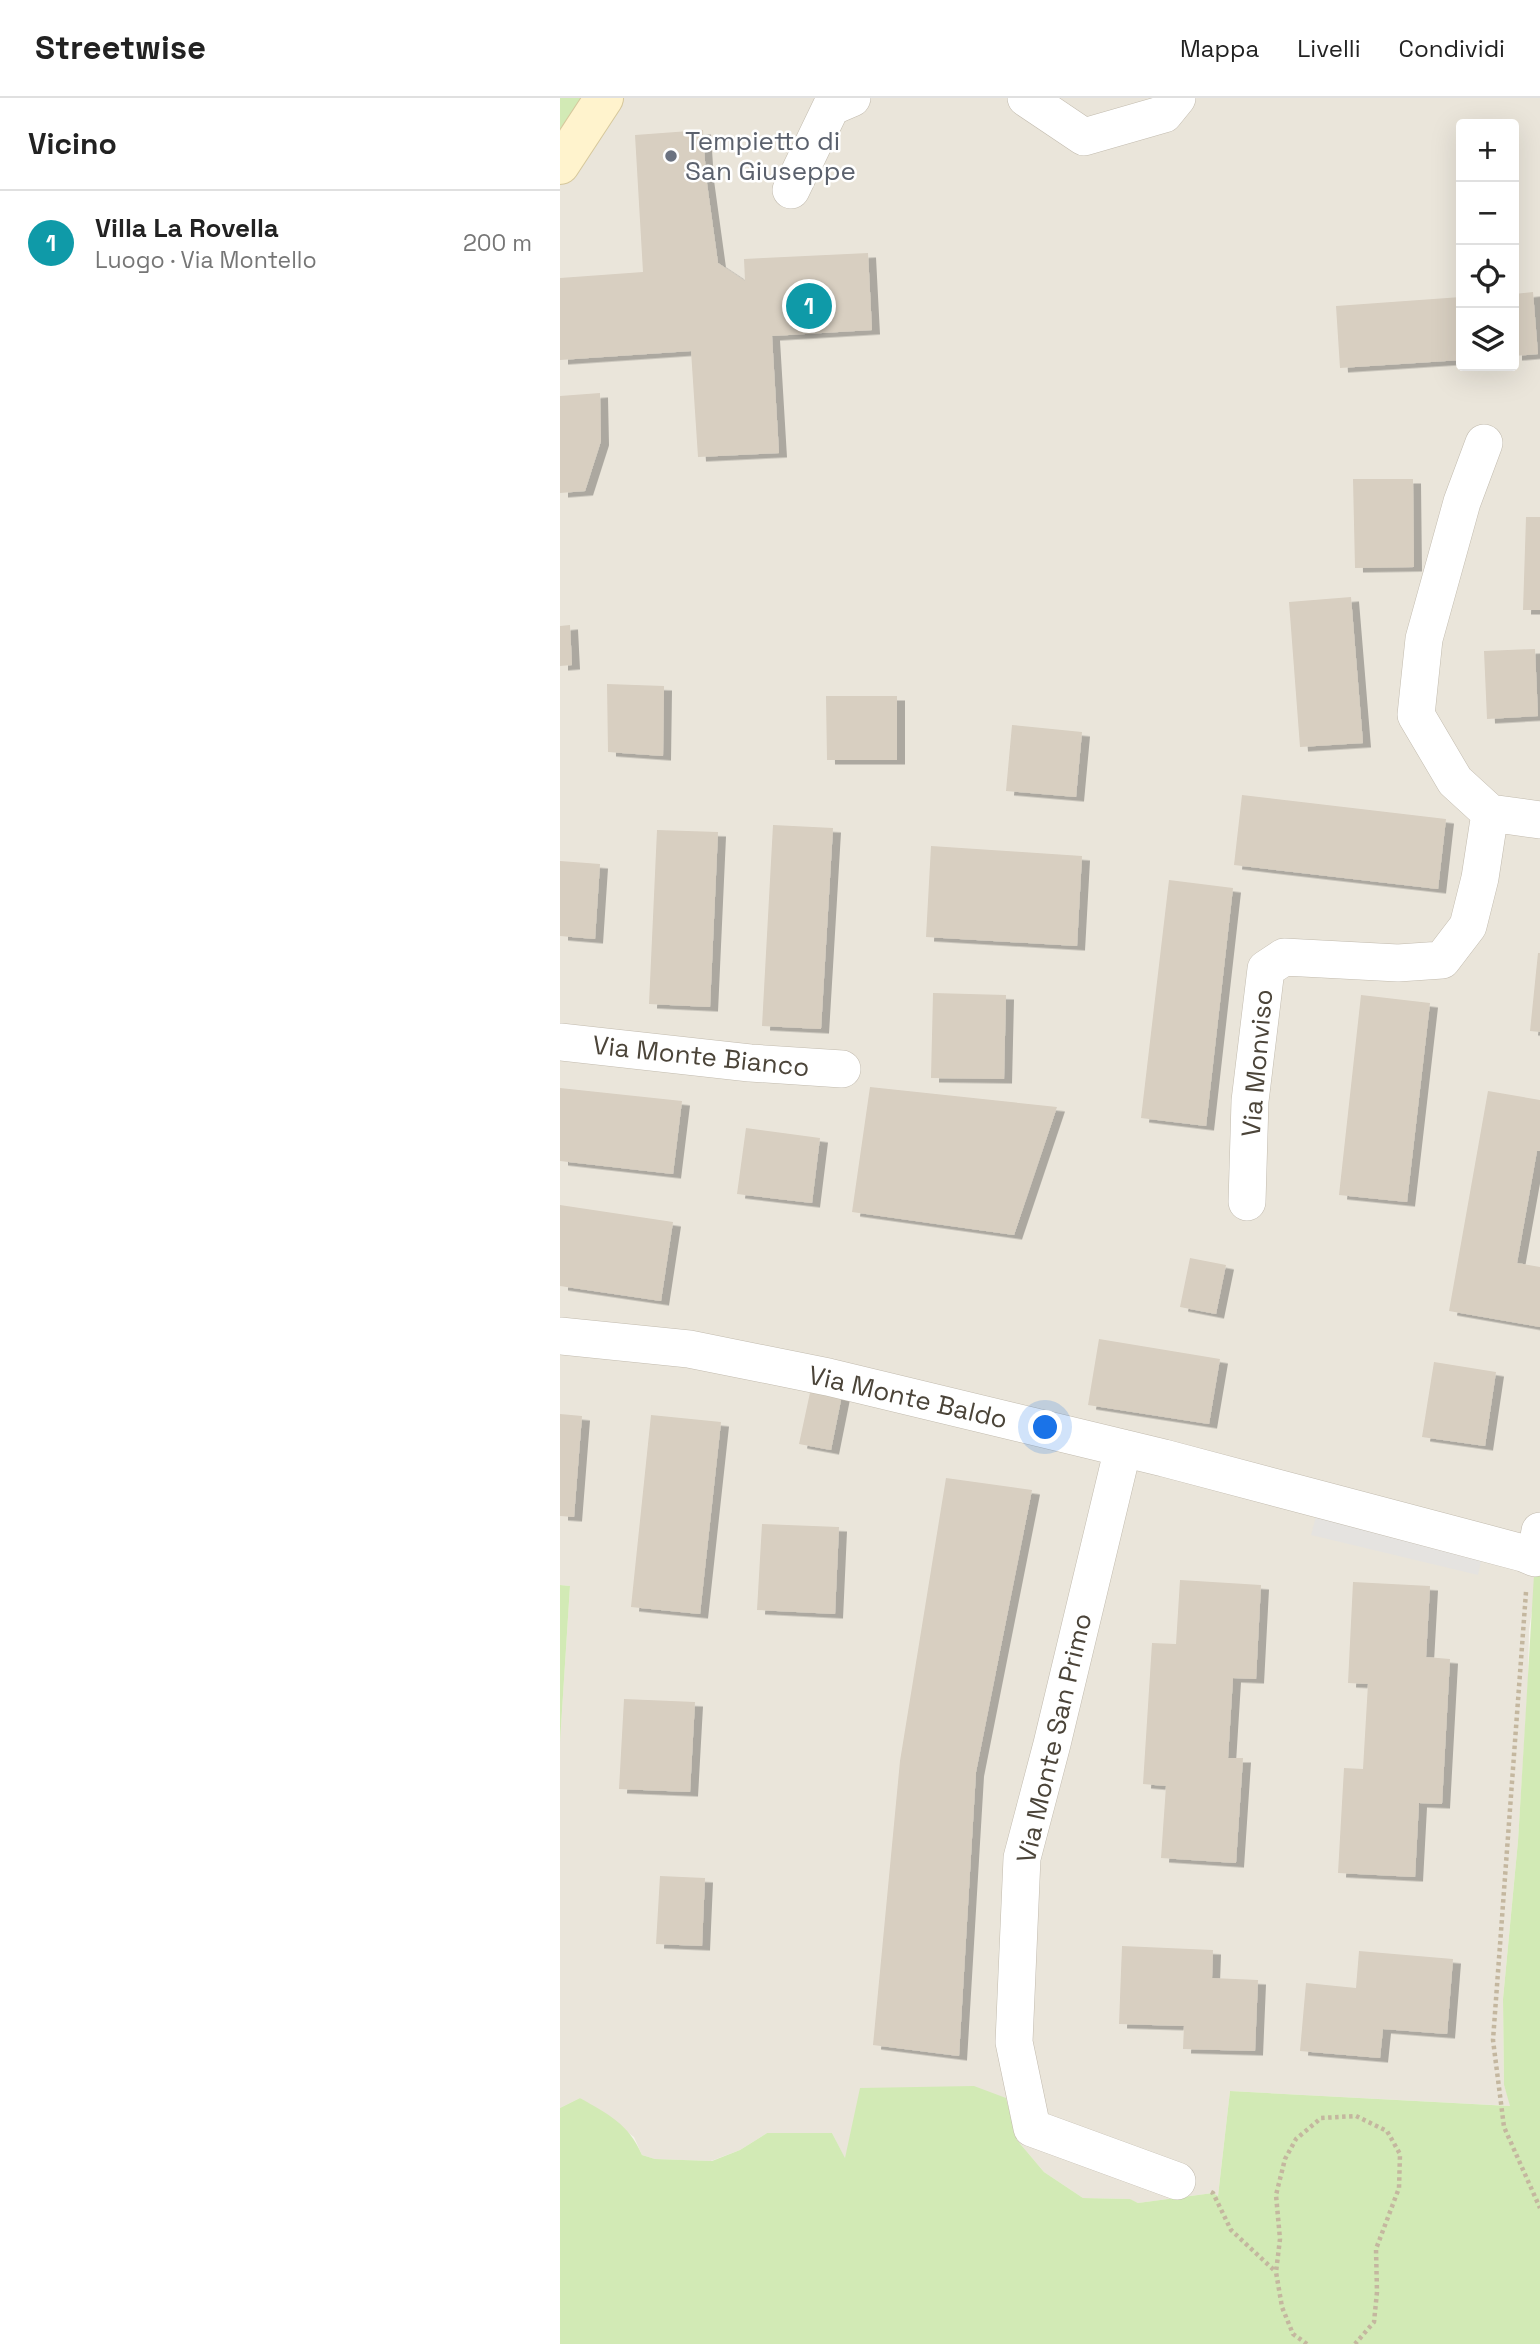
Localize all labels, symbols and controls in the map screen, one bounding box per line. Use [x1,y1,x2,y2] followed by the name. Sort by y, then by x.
[35,27,206,69] text: Streetwise
[1180,33,1259,64] text: Mappa
[1297,33,1361,64] text: Livelli
[1399,33,1505,64] text: Condividi
[1456,119,1519,371] map controls
[1456,119,1519,182] button: +
[28,124,117,163] text: Vicino
[685,124,856,188] place label: Tempietto di San Giuseppe
[663,148,679,164] marker: Tempietto di San Giuseppe
[1456,182,1519,245] button: −
[95,211,279,245] text: Villa La Rovella
[46,228,56,258] text: 1
[463,228,532,258] text: 200 m
[95,245,317,275] text: Luogo · Via Montello
[1456,245,1519,308] button: locate
[786,280,832,332] pin: 1
[1456,308,1519,371] button: layers
[1234,988,1280,1138] street label: Via Monviso
[591,1028,811,1084] street label: Via Monte Bianco
[805,1358,1011,1436] street label: Via Monte Baldo
[1028,1410,1062,1444] your location
[1009,1610,1099,1866] street label: Via Monte San Primo

